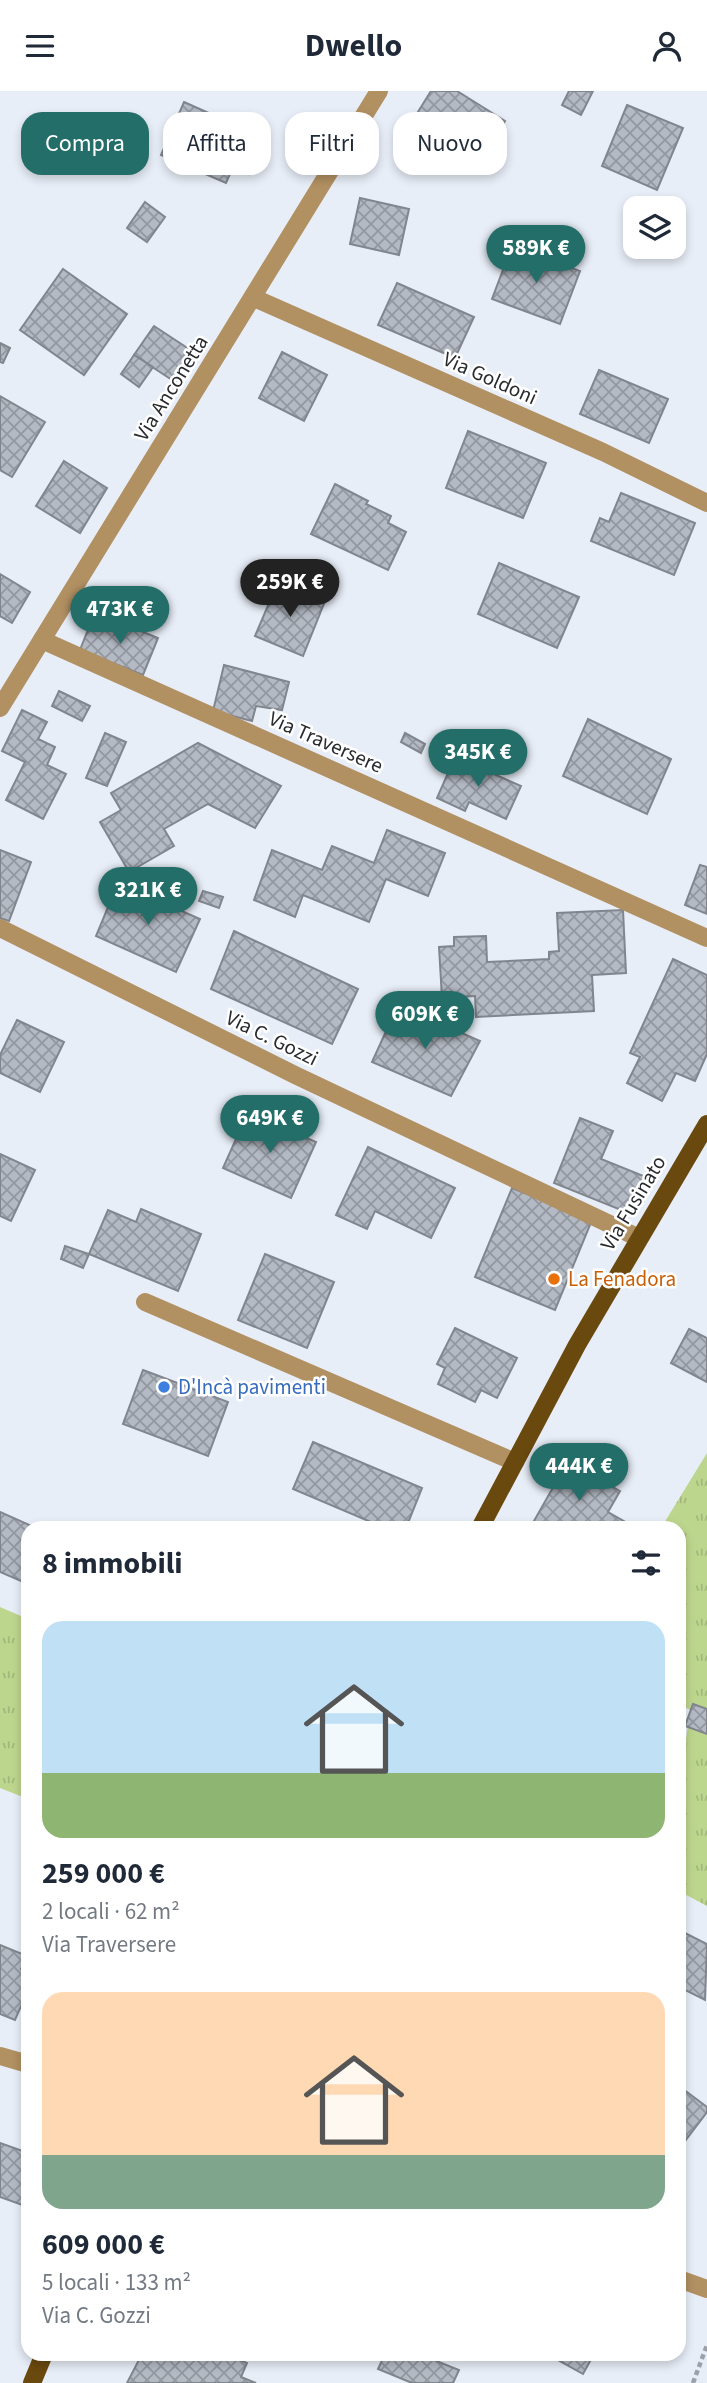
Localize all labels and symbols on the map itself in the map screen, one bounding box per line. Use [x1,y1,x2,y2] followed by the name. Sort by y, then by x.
[479,225,593,285] pin: 589K €
[127,329,215,447] street label: Via Anconetta
[438,344,542,412] street label: Via Goldoni
[233,559,347,619] pin: 259K €
[63,587,177,646] pin: 473K €
[264,703,388,781] street label: Via Traversere
[421,729,535,789] pin: 345K €
[91,867,205,927] pin: 321K €
[368,991,482,1051] pin: 609K €
[221,1003,323,1073] street label: Via C. Gozzi
[213,1095,327,1155] pin: 649K €
[593,1150,673,1256] street label: Via Fusinato
[568,1264,676,1294] place label: La Fenadora
[546,1271,562,1287] marker: La Fenadora
[178,1372,326,1402] place label: D'Incà pavimenti
[156,1379,172,1395] marker: D'Incà pavimenti
[522,1443,636,1503] pin: 444K €

